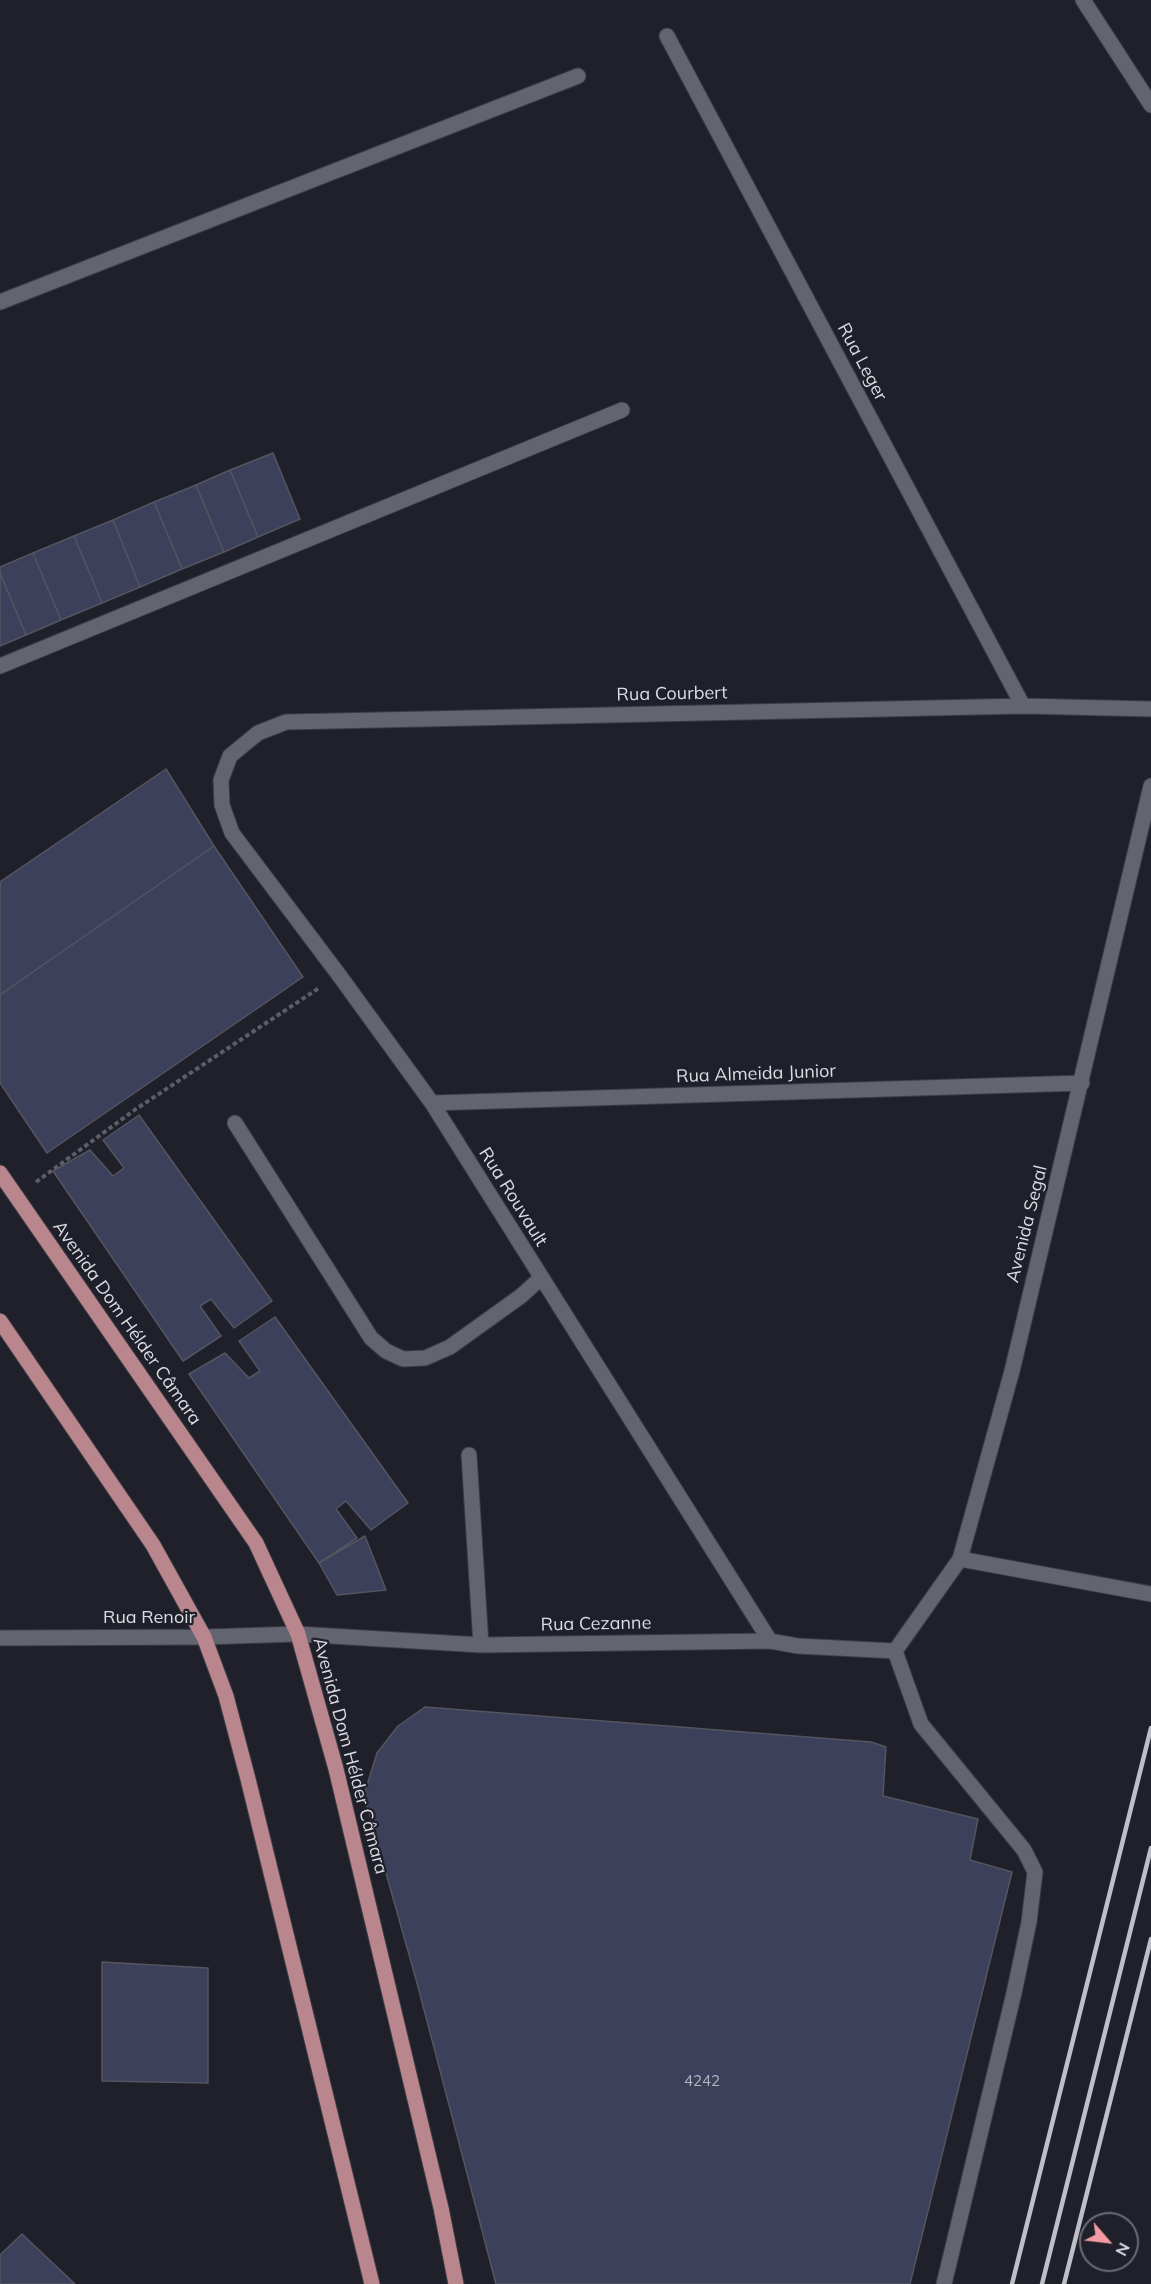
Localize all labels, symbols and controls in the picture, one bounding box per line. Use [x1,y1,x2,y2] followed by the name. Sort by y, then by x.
[833,319,891,405] street label: Rua Leger
[616,682,728,706] street label: Rua Courbert
[676,1060,836,1088] street label: Rua Almeida Junior
[474,1144,552,1250] street label: Rua Rouvault
[1002,1163,1052,1285] street label: Avenida Segal
[48,1217,206,1429] street label: Avenida Dom Hélder Câmara
[103,1607,195,1629] street label: Rua Renoir
[540,1612,652,1636] street label: Rua Cezanne
[308,1635,392,1877] street label: Avenida Dom Hélder Câmara
[684,2072,720,2090] house number: 4242
[1079,2212,1139,2272] north arrow
[1111,2239,1135,2260] text: N

